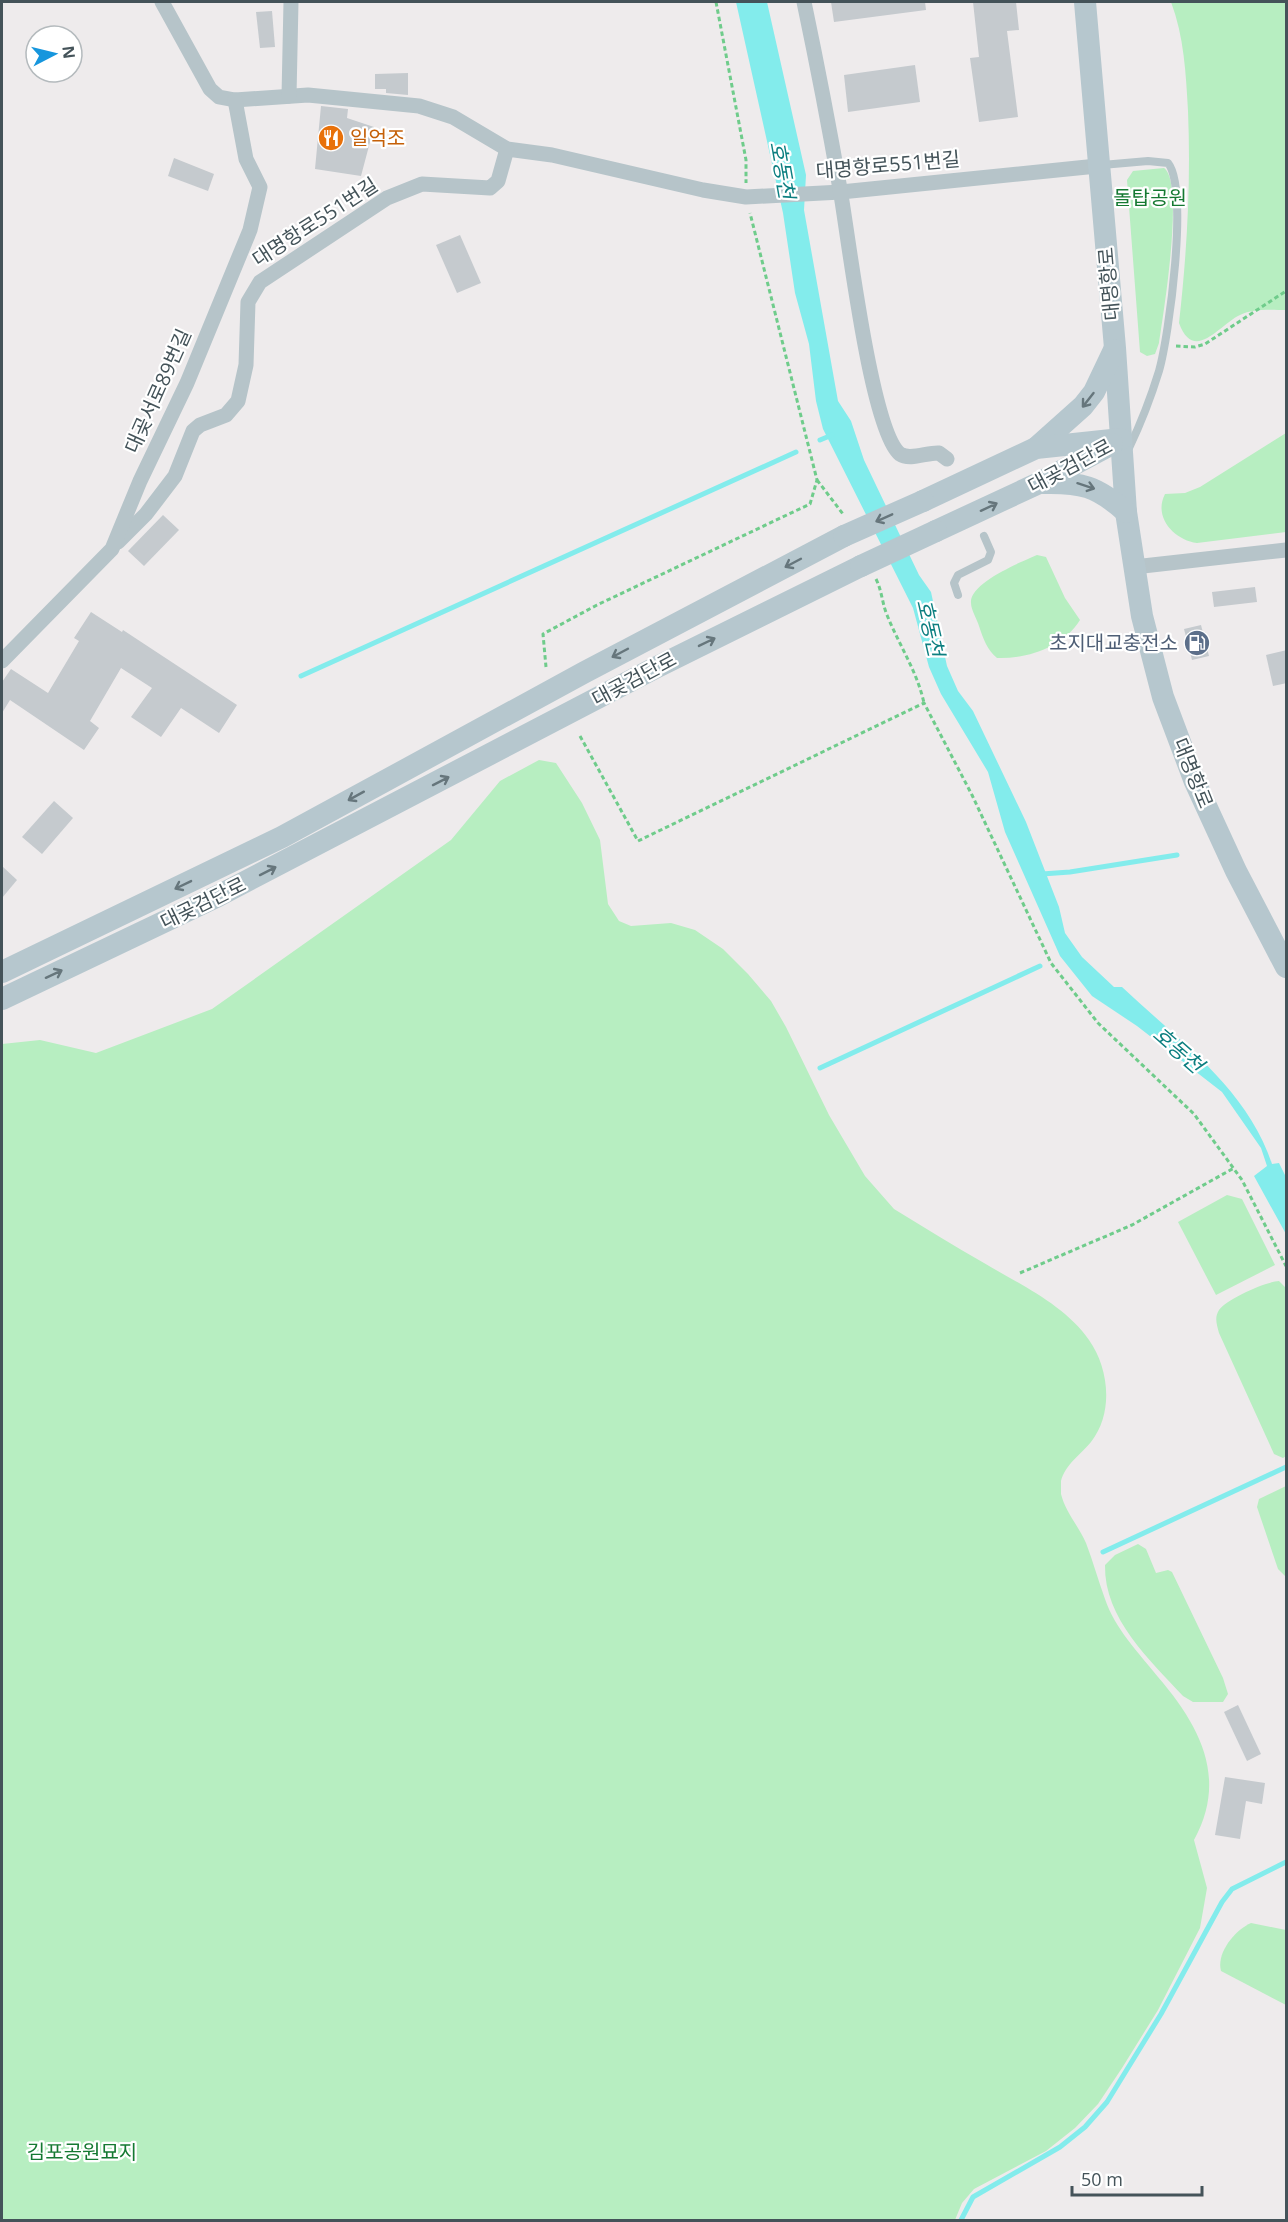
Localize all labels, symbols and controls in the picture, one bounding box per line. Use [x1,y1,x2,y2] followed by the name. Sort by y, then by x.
[24,24,84,84] north arrow
[57,44,81,60] text: N
[316,123,346,153] restaurant icon: 일억조
[350,124,405,151] place label: 일억조
[764,139,802,203] water label: 호동천
[815,145,961,184] street label: 대명항로551번길
[247,171,383,272] street label: 대명항로551번길
[1113,184,1187,211] park label: 돌탑공원
[1092,246,1125,322] street label: 대명항로
[118,324,197,457] street label: 대곶서로89번길
[1081,391,1094,407] one-way arrow
[1023,432,1117,499] street label: 대곶검단로
[1076,482,1095,493] one-way arrow
[979,500,997,512] one-way arrow
[875,513,893,524] one-way arrow
[784,558,802,569] one-way arrow
[911,596,952,662] water label: 호동천
[1182,628,1212,658] fuel station icon: 초지대교충전소
[1049,629,1178,656] place label: 초지대교충전소
[697,636,715,647] one-way arrow
[587,645,681,712] street label: 대곶검단로
[611,648,629,660] one-way arrow
[1167,734,1220,812] street label: 대명항로
[432,775,450,787] one-way arrow
[348,790,365,802] one-way arrow
[258,865,276,876] one-way arrow
[156,870,250,935] street label: 대곶검단로
[174,880,192,892] one-way arrow
[45,968,63,980] one-way arrow
[1148,1020,1212,1081] water label: 호동천
[27,2138,137,2165] park label: 김포공원묘지
[1072,2159,1202,2197] scale bar
[1081,2167,1123,2191] text: 50 m

